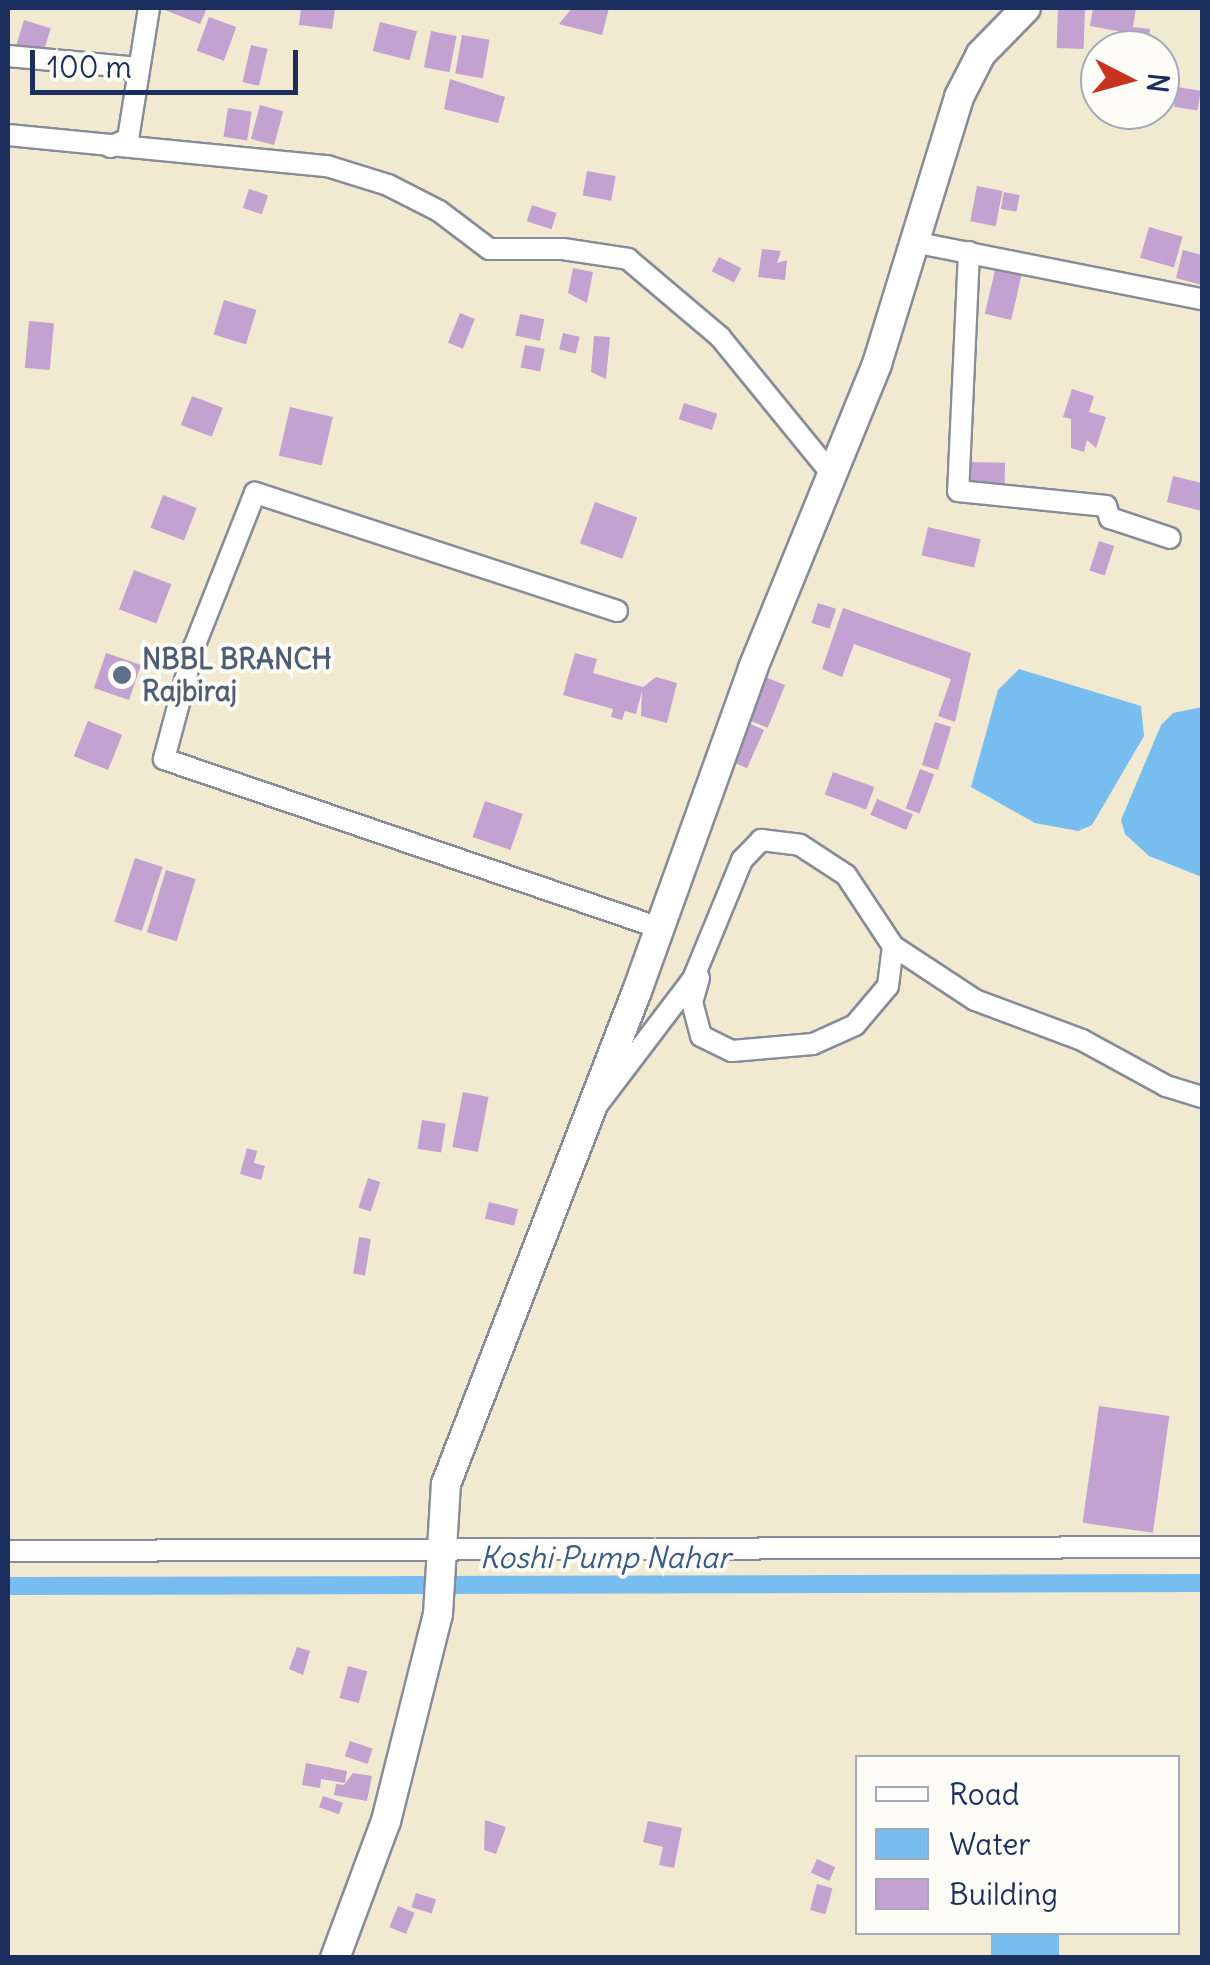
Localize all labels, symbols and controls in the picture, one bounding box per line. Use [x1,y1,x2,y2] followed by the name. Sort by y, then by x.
[35,30,302,92] scale bar
[1080,30,1180,130] north arrow
[47,48,132,86] text: 100 m
[1139,71,1177,94] text: N
[142,642,332,708] place label: NBBL BRANCH Rajbiraj
[111,664,133,686] marker: NBBL BRANCH Rajbiraj
[480,1539,730,1575] water label: Koshi Pump Nahar
[855,1755,1180,1935] legend
[949,1775,1019,1813] text: Road
[949,1825,1031,1863] text: Water
[949,1875,1058,1913] text: Building

